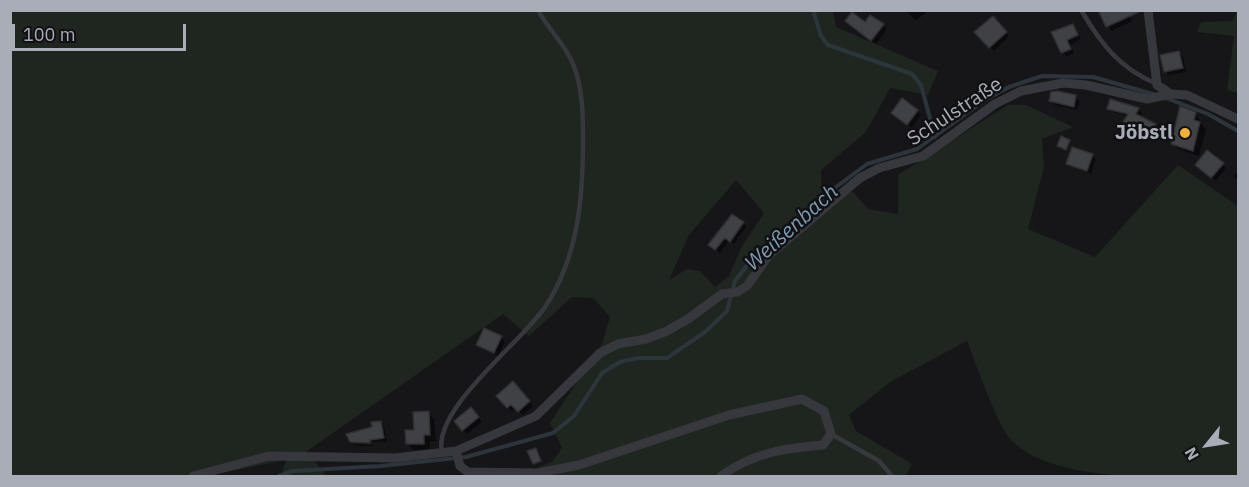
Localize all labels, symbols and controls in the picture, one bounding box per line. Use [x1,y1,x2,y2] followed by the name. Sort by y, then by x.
[15,12,189,50] scale bar
[23,23,75,46] text: 100 m
[903,72,1007,152] street label: Schulstraße
[1115,121,1173,145] place label: Jöbstl
[1178,126,1192,140] marker: Jöbstl
[740,180,844,276] water label: Weißenbach
[1177,415,1237,475] north arrow
[1180,444,1203,464] text: N

